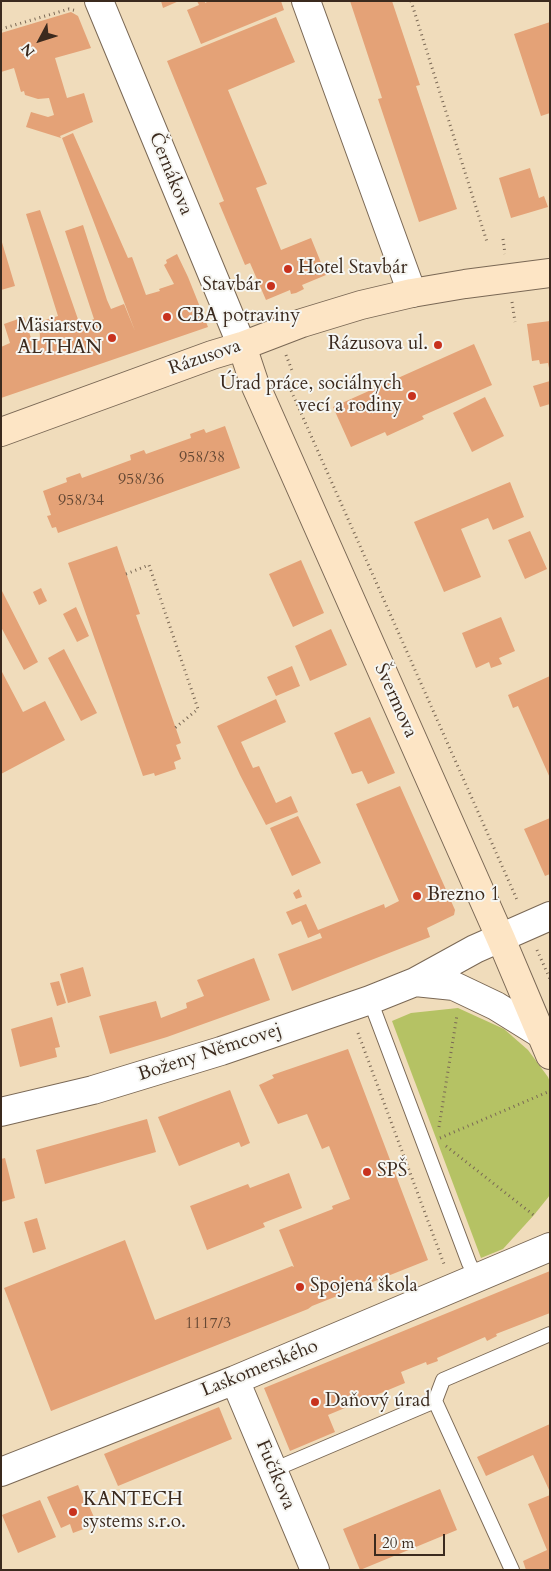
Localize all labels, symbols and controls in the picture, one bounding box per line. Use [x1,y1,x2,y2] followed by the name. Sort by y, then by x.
[15,15,65,65] north arrow
[17,39,39,61] text: N
[143,129,197,219] street label: Černákova
[298,258,407,280] place label: Hotel Stavbár
[282,263,294,275] marker: Hotel Stavbár
[202,275,261,297] place label: Stavbár
[265,280,277,292] marker: Stavbár
[177,306,300,328] place label: CBA potraviny
[161,311,173,323] marker: CBA potraviny
[17,316,102,360] place label: Mäsiarstvo ALTHAN
[106,332,118,344] marker: Mäsiarstvo ALTHAN
[328,334,428,356] place label: Rázusova ul.
[166,335,244,381] street label: Rázusova
[432,339,444,351] marker: Rázusova ul.
[220,374,402,418] place label: Úrad práce, sociálnych vecí a rodiny
[406,390,418,402] marker: Úrad práce, sociálnych vecí a rodiny
[179,448,225,468] house number: 958/38
[118,470,164,490] house number: 958/36
[58,491,104,511] house number: 958/34
[369,660,421,742] street label: Švermova
[427,885,500,907] place label: Brezno 1
[411,890,423,902] marker: Brezno 1
[135,1019,285,1087] street label: Boženy Němcovej
[377,1161,407,1183] place label: SPŠ
[361,1166,373,1178] marker: SPŠ
[310,1276,418,1298] place label: Spojená škola
[294,1281,306,1293] marker: Spojená škola
[185,1314,231,1334] house number: 1117/3
[198,1335,322,1403] street label: Laskomerského
[325,1391,430,1413] place label: Daňový úrad
[309,1396,321,1408] marker: Daňový úrad
[250,1437,300,1513] street label: Fučíkova
[83,1490,186,1534] place label: KANTECH systems s.r.o.
[67,1506,79,1518] marker: KANTECH systems s.r.o.
[376,1524,447,1556] scale bar
[382,1533,414,1553] text: 20 m

